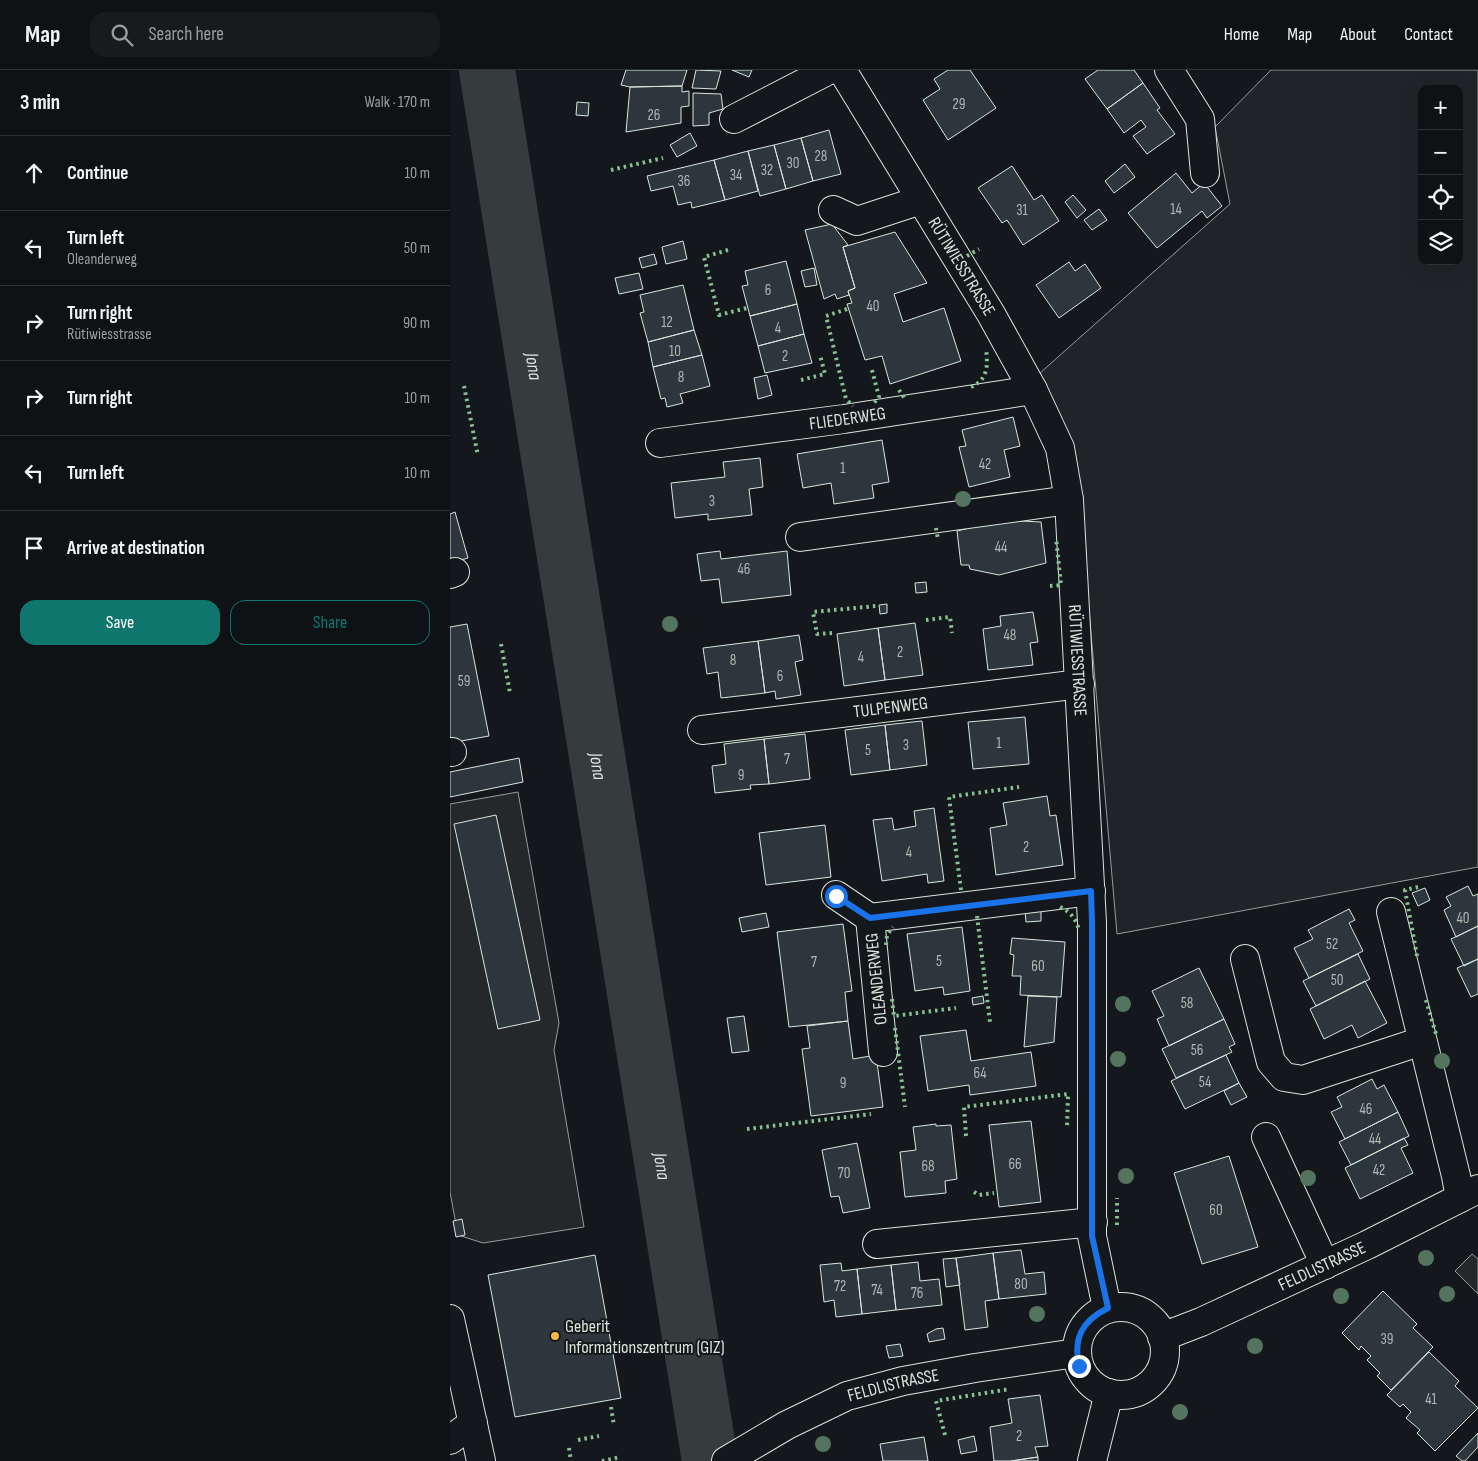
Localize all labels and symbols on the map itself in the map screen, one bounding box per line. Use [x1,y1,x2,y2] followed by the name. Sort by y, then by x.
[953,95,965,114] house number: 29
[648,106,660,125] house number: 26
[815,147,827,166] house number: 28
[787,154,799,173] house number: 30
[761,161,773,180] house number: 32
[730,166,742,185] house number: 34
[678,172,690,191] house number: 36
[1170,200,1182,219] house number: 14
[1016,201,1029,220] house number: 31
[923,213,999,320] street label: RÜTIWIESSTRASSE
[765,281,771,300] house number: 6
[867,297,879,316] house number: 40
[661,313,673,332] house number: 12
[775,319,781,338] house number: 4
[669,342,681,361] house number: 10
[782,347,788,366] house number: 2
[519,350,547,382] water label: Jona
[678,368,684,387] house number: 8
[808,403,887,434] street label: FLIEDERWEG
[979,455,991,474] house number: 42
[840,459,846,478] house number: 1
[709,492,715,511] house number: 3
[995,538,1007,557] house number: 44
[738,560,750,579] house number: 46
[1064,604,1091,717] street label: RÜTIWIESSTRASSE
[1004,626,1016,645] house number: 48
[897,643,903,662] house number: 2
[858,648,864,667] house number: 4
[730,651,736,670] house number: 8
[777,667,783,686] house number: 6
[458,672,470,691] house number: 59
[852,693,929,723] street label: TULPENWEG
[996,734,1002,753] house number: 1
[903,736,909,755] house number: 3
[865,741,871,760] house number: 5
[583,750,611,782] water label: Jona
[784,750,790,769] house number: 7
[738,766,744,785] house number: 9
[1023,838,1029,857] house number: 2
[906,843,912,862] house number: 4
[825,885,848,908] route start
[1457,909,1469,928] house number: 40
[861,932,892,1026] street label: OLEANDERWEG
[1326,935,1338,954] house number: 52
[936,952,942,971] house number: 5
[811,953,817,972] house number: 7
[1031,957,1045,976] house number: 60
[1331,971,1343,990] house number: 50
[1181,994,1193,1013] house number: 58
[1191,1041,1203,1060] house number: 56
[973,1064,987,1083] house number: 64
[1199,1073,1211,1092] house number: 54
[840,1074,846,1093] house number: 9
[1360,1100,1372,1119] house number: 46
[1369,1130,1381,1149] house number: 44
[648,1150,675,1182] water label: Jona
[1008,1155,1022,1174] house number: 66
[921,1157,935,1176] house number: 68
[1373,1161,1385,1180] house number: 42
[838,1164,850,1183] house number: 70
[1209,1201,1223,1220] house number: 60
[1275,1237,1369,1296] street label: FELDLISTRASSE
[1014,1275,1028,1294] house number: 80
[834,1277,846,1296] house number: 72
[871,1281,883,1300] house number: 74
[911,1284,923,1303] house number: 76
[565,1316,725,1358] place label: Geberit Informationszentrum (GIZ)
[549,1330,561,1342] marker: Geberit Informationszentrum (GIZ)
[1381,1330,1393,1349] house number: 39
[1068,1355,1091,1378] route end
[845,1365,941,1406] street label: FELDLISTRASSE
[1425,1390,1438,1409] house number: 41
[1016,1427,1022,1446] house number: 2

